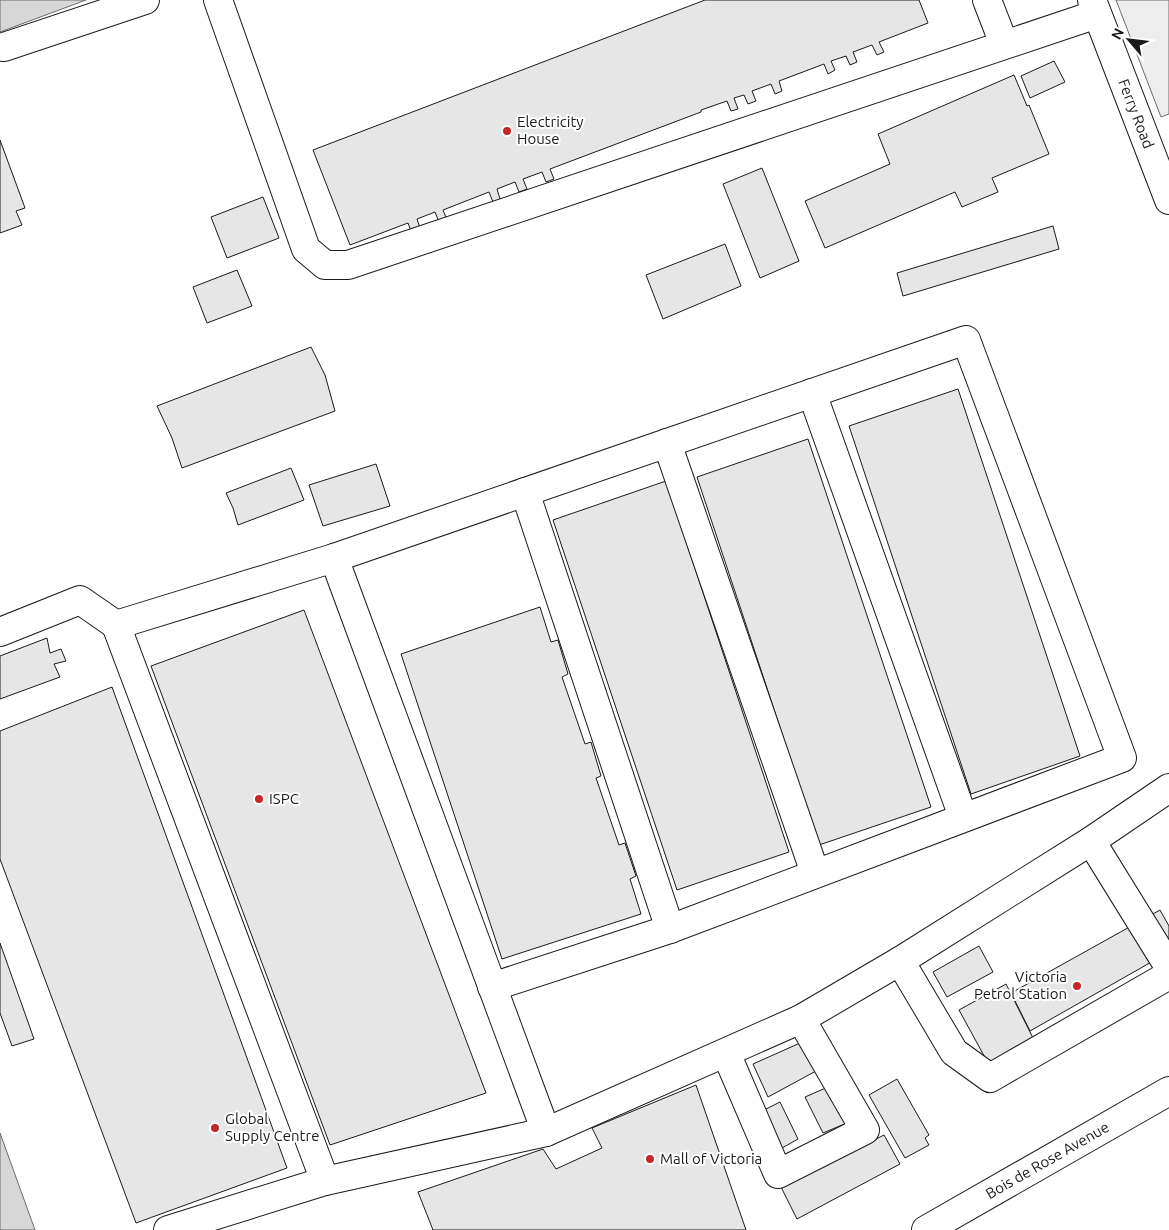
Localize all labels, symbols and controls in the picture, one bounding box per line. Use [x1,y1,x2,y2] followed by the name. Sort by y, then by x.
[1104,15,1154,65] north arrow
[1108,26,1127,42] text: N
[1115,76,1157,151] street label: Ferry Road
[517,113,584,147] place label: Electricity House
[501,125,513,137] marker: Electricity House
[269,790,299,807] place label: ISPC
[253,793,265,805] marker: ISPC
[974,968,1067,1002] place label: Victoria Petrol Station
[1071,980,1083,992] marker: Victoria Petrol Station
[225,1110,319,1144] place label: Global Supply Centre
[983,1118,1112,1202] street label: Bois de Rose Avenue
[209,1122,221,1134] marker: Global Supply Centre
[660,1150,762,1167] place label: Mall of Victoria
[644,1153,656,1165] marker: Mall of Victoria

